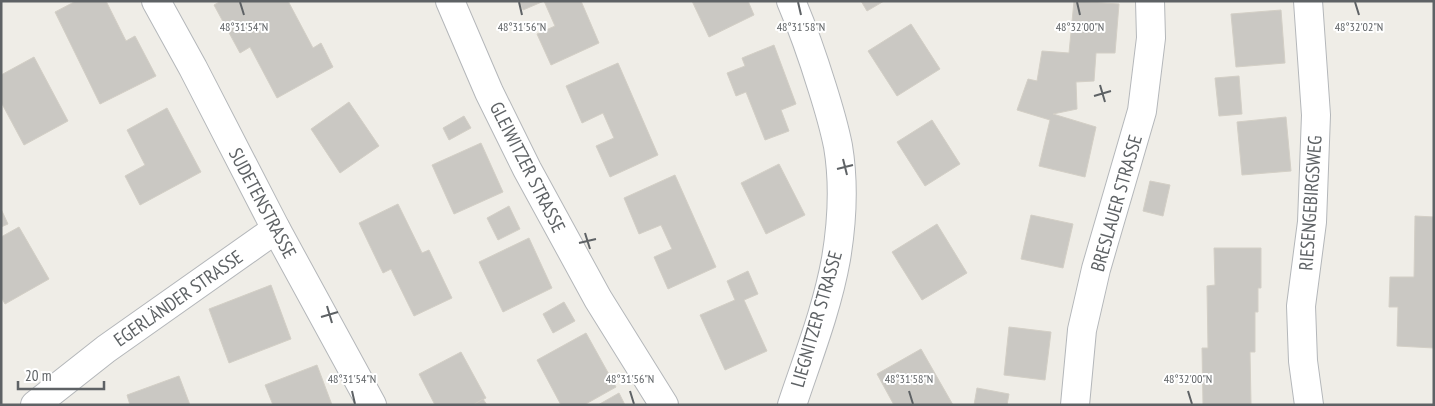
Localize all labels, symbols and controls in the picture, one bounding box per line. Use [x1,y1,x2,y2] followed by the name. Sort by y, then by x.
[220,19,268,34] text: 48°31'54"N
[498,19,546,34] text: 48°31'56"N
[777,19,825,34] text: 48°31'58"N
[1056,19,1104,34] text: 48°32'00"N
[1335,19,1383,34] text: 48°32'02"N
[485,98,571,236] street label: GLEIWITZER STRASSE
[1085,132,1147,274] street label: BRESLAUER STRASSE
[1293,135,1327,271] street label: RIESENGEBIRGSWEG
[224,144,302,262] street label: SUDETENSTRASSE
[109,245,247,351] street label: EGERLÄNDER STRASSE
[785,248,847,390] street label: LIEGNITZER STRASSE
[18,358,104,390] scale bar
[25,366,51,385] text: 20 m
[328,371,376,386] text: 48°31'54"N
[606,371,654,386] text: 48°31'56"N
[885,371,933,386] text: 48°31'58"N
[1164,371,1212,386] text: 48°32'00"N

